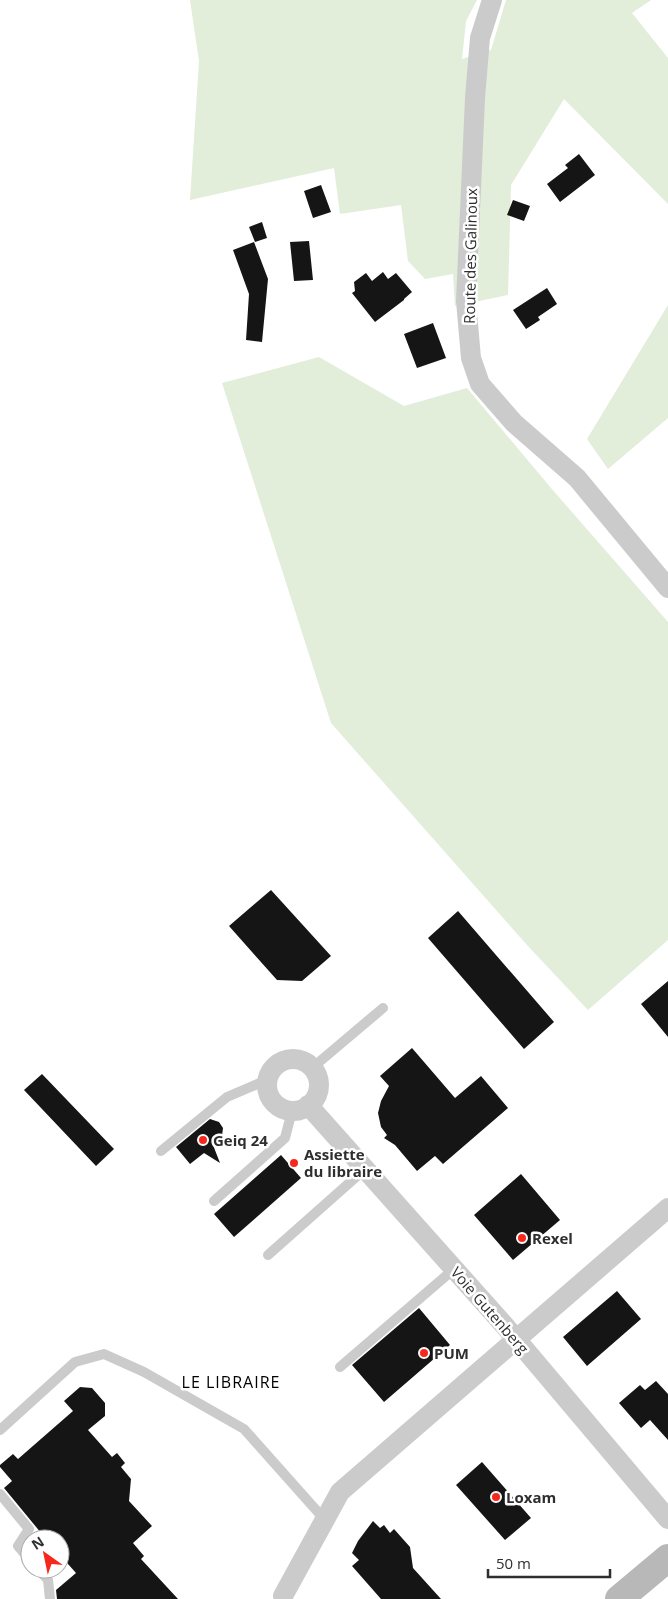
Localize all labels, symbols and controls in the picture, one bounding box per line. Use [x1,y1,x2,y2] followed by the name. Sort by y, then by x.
[459,188,481,324] street label: Route des Galinoux
[213,1130,268,1150] place label: Geiq 24
[197,1134,209,1146] marker: Geiq 24
[304,1144,382,1181] place label: Assiette du libraire
[288,1157,300,1169] marker: Assiette du libraire
[532,1228,573,1248] place label: Rexel
[516,1232,528,1244] marker: Rexel
[447,1262,533,1358] street label: Voie Gutenberg
[434,1343,469,1363] place label: PUM
[418,1347,430,1359] marker: PUM
[182,1371,280,1393] district label: LE LIBRAIRE
[506,1487,556,1507] place label: Loxam
[490,1491,502,1503] marker: Loxam
[20,1529,70,1579] north arrow
[28,1532,48,1554] text: N
[488,1546,610,1578] scale bar
[496,1553,531,1573] text: 50 m

